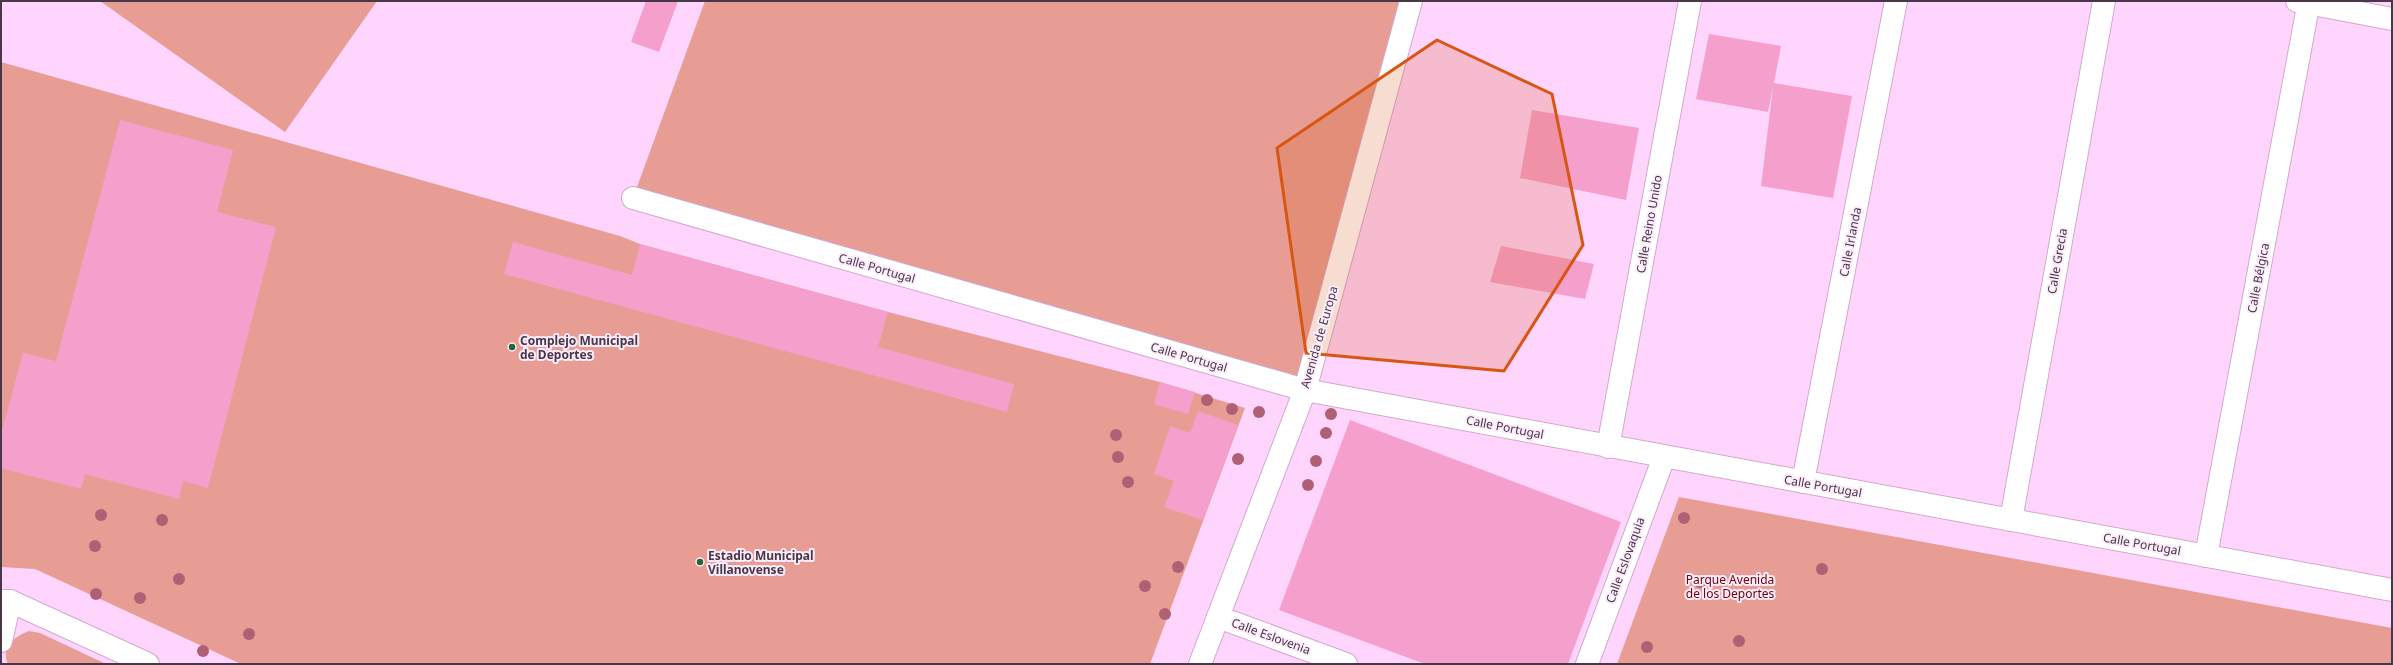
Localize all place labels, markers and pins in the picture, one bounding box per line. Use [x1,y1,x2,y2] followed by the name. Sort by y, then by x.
[520,332,638,363] place label: Complejo Municipal de Deportes
[507,342,517,352] marker: Complejo Municipal de Deportes
[708,547,814,578] place label: Estadio Municipal Villanovense
[695,557,705,567] marker: Estadio Municipal Villanovense

